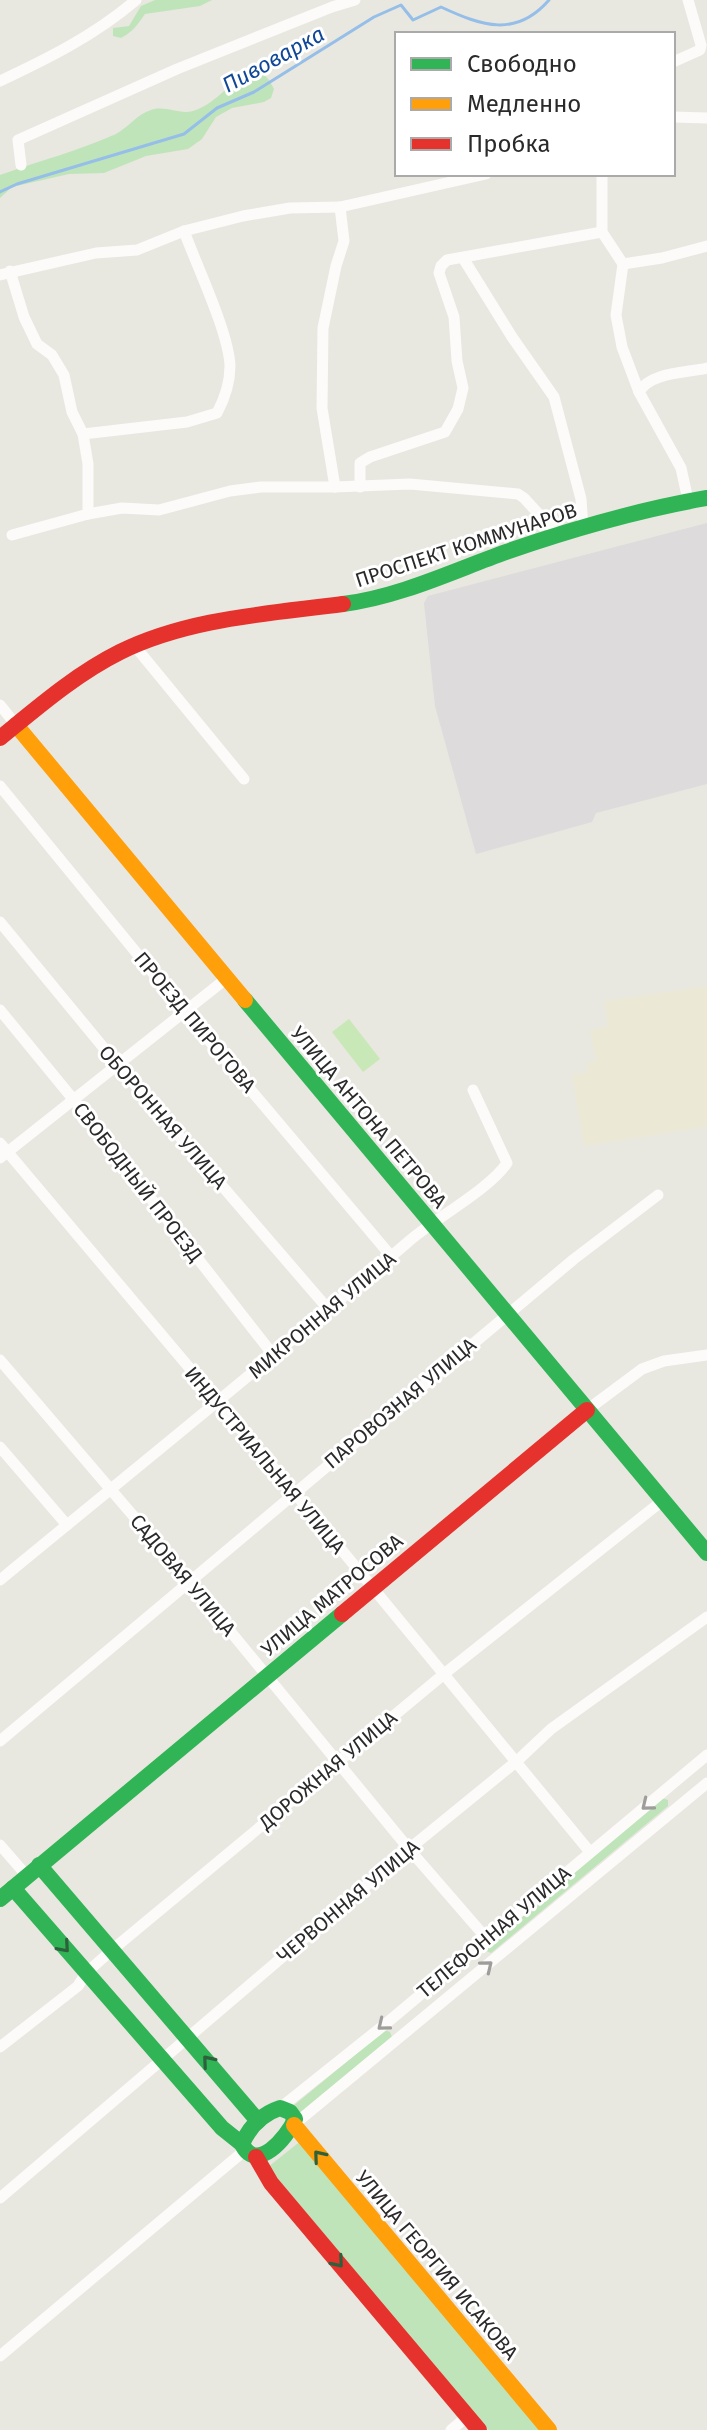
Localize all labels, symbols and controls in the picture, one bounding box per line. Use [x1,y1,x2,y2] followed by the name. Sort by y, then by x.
[217,20,329,99] water label: Пивоварка
[395,32,675,176] legend
[467,50,577,78] text: Свободно
[467,90,581,118] text: Медленно
[467,130,551,158] text: Пробка
[352,498,580,592] street label: ПРОСПЕКТ КОММУНАРОВ
[129,947,261,1098] street label: ПРОЕЗД ПИРОГОВА
[286,1021,452,1213] street label: УЛИЦА АНТОНА ПЕТРОВА
[94,1040,232,1194] street label: ОБОРОННАЯ УЛИЦА
[68,1098,208,1266] street label: СВОБОДНЫЙ ПРОЕЗД
[244,1246,401,1383] street label: МИКРОННАЯ УЛИЦА
[319,1332,481,1474] street label: ПАРОВОЗНАЯ УЛИЦА
[180,1361,351,1559] street label: ИНДУСТРИАЛЬНАЯ УЛИЦА
[125,1509,241,1641] street label: САДОВАЯ УЛИЦА
[256,1529,408,1661] street label: УЛИЦА МАТРОСОВА
[254,1705,402,1835] street label: ДОРОЖНАЯ УЛИЦА
[642,1795,657,1810] one-way arrow
[272,1834,425,1968] street label: ЧЕРВОННАЯ УЛИЦА
[412,1860,576,2003] street label: ТЕЛЕФОННАЯ УЛИЦА
[54,1938,68,1953] one-way arrow
[477,1961,492,1976] one-way arrow
[377,2016,392,2030] one-way arrow
[203,2055,218,2070] one-way arrow
[314,2150,329,2165] one-way arrow
[351,2165,524,2365] street label: УЛИЦА ГЕОРГИЯ ИСАКОВА
[328,2253,343,2268] one-way arrow

